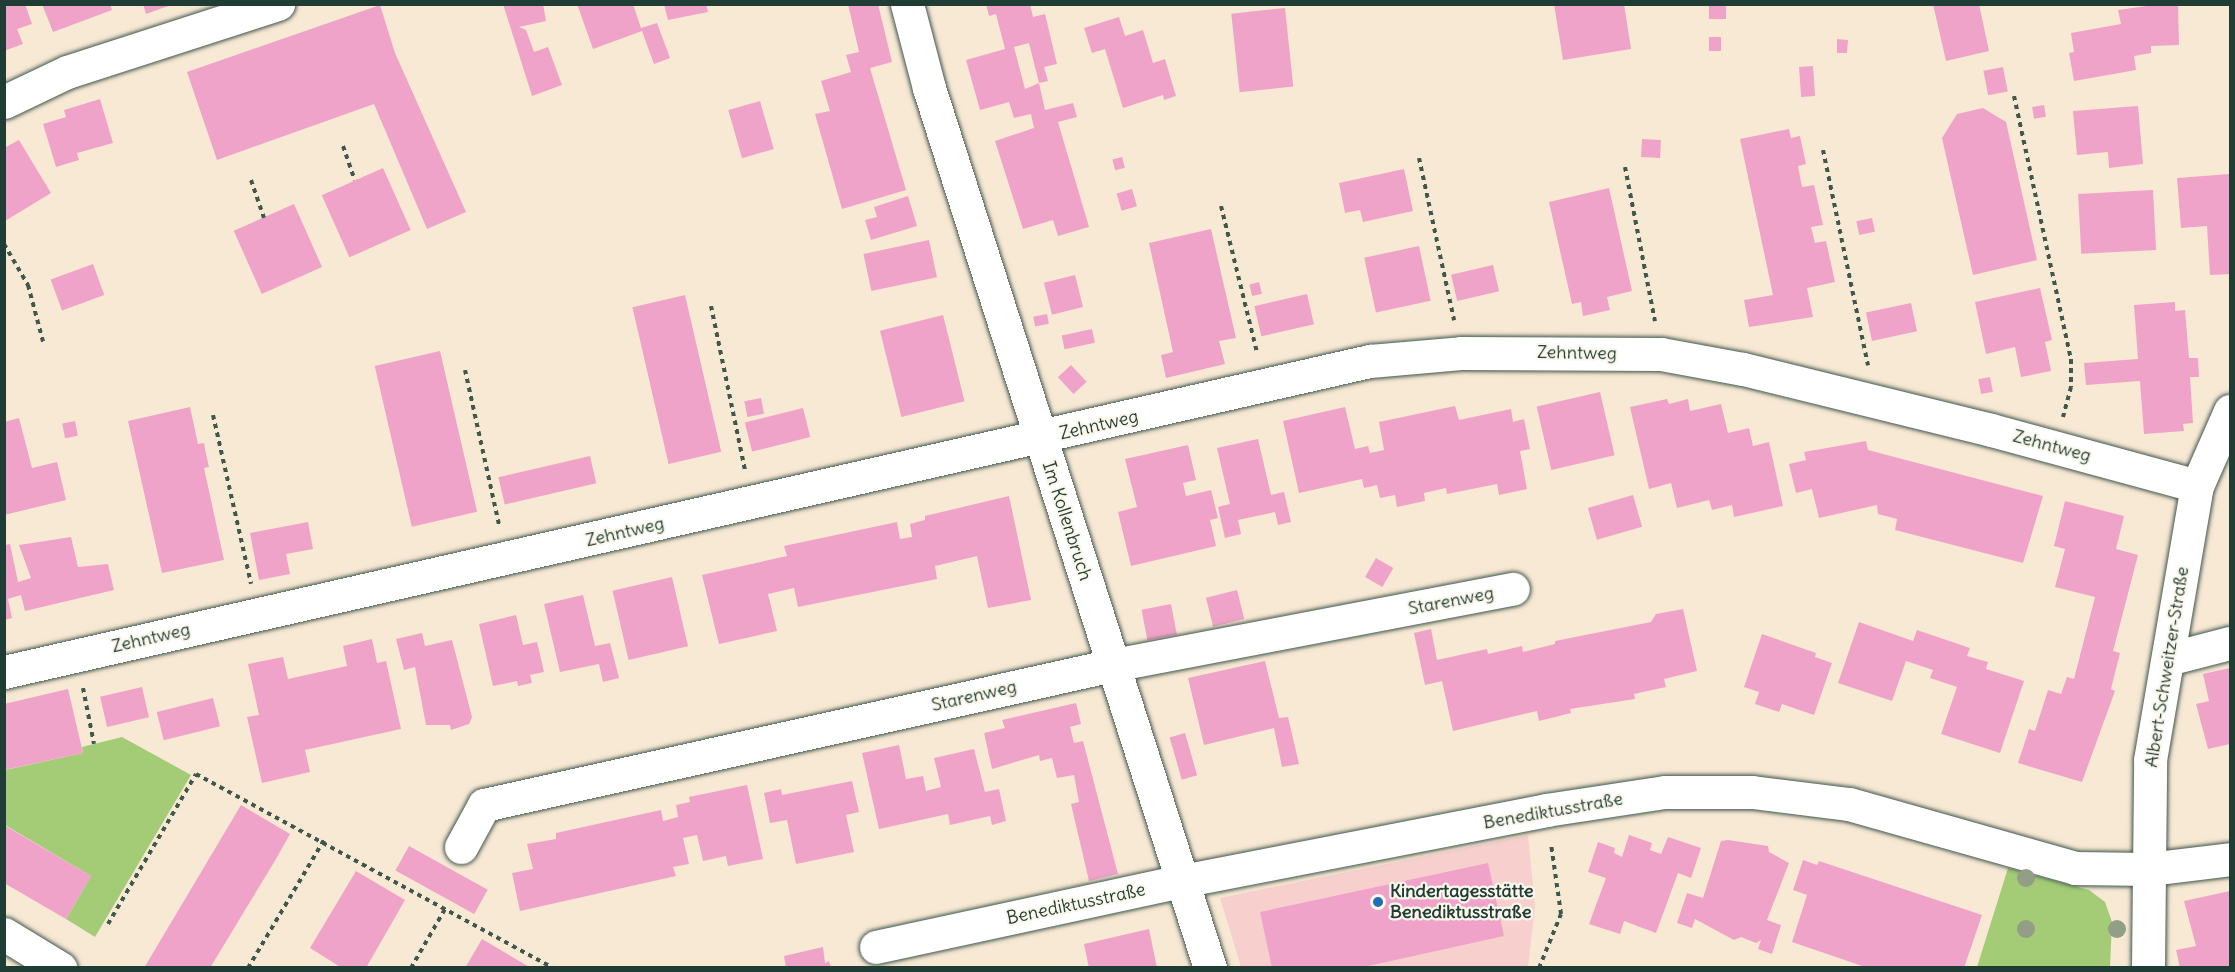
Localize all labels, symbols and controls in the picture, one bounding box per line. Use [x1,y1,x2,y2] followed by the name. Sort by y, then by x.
[1537,342,1617,364] street label: Zehntweg
[1058,405,1140,445] street label: Zehntweg
[2011,425,2093,467] street label: Zehntweg
[1038,459,1096,583] street label: Im Kollenbruch
[584,512,666,552] street label: Zehntweg
[2140,565,2194,769] street label: Albert-Schweitzer-Straße
[1406,582,1496,620] street label: Starenweg
[110,618,192,658] street label: Zehntweg
[929,676,1019,716] street label: Starenweg
[1482,788,1624,834] street label: Benediktusstraße
[1005,879,1147,929] street label: Benediktusstraße
[1390,881,1533,924] place label: Kindertagesstätte Benediktusstraße
[1371,895,1385,909] marker: Kindertagesstätte Benediktusstraße

